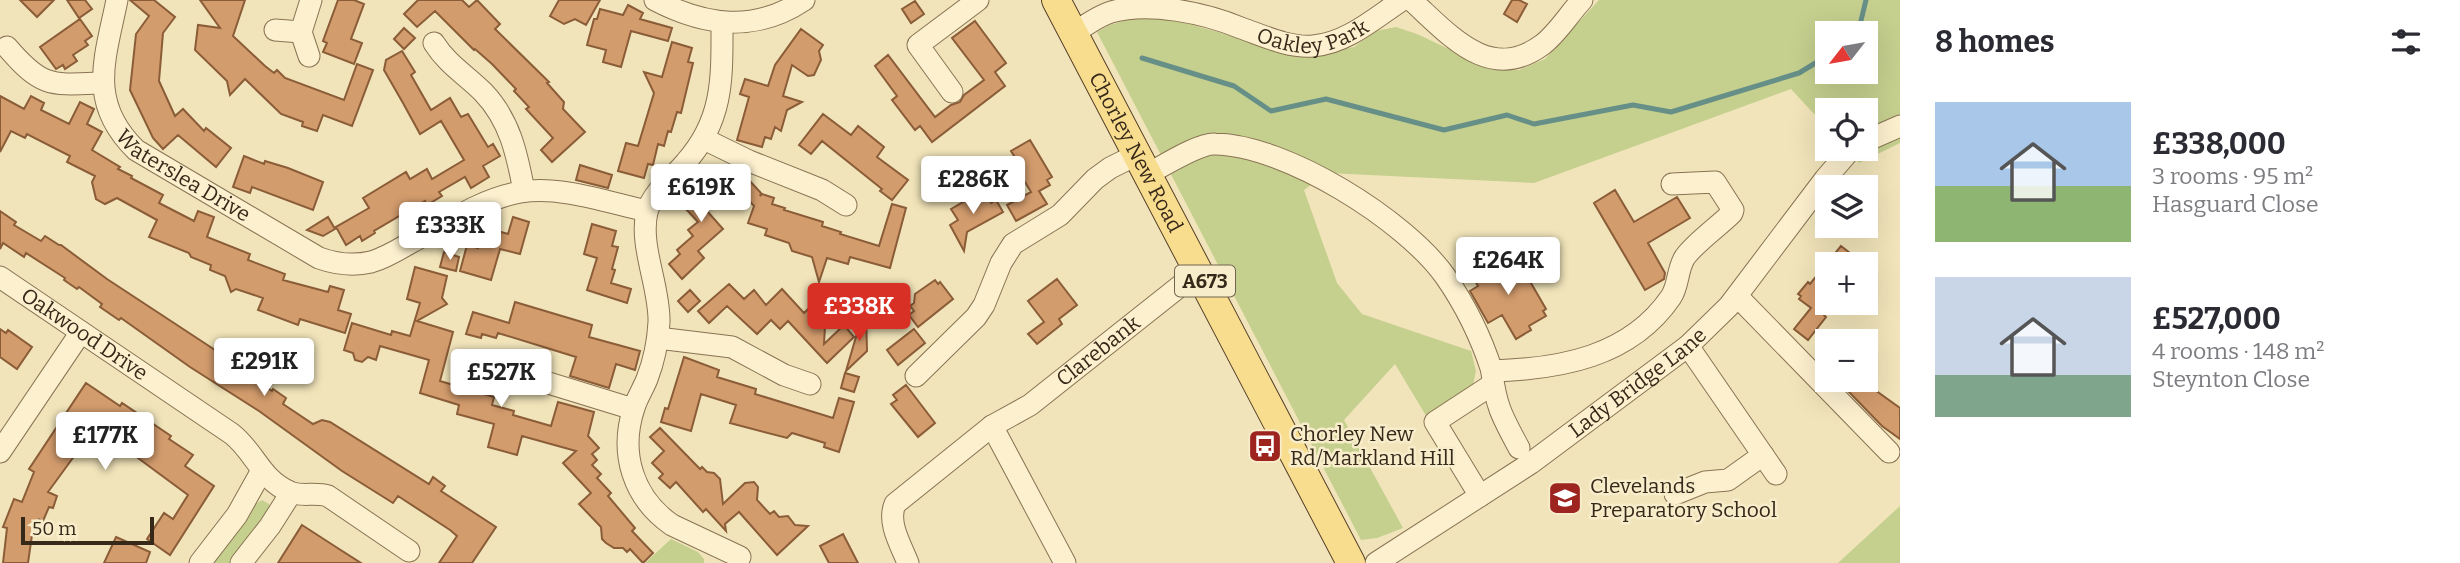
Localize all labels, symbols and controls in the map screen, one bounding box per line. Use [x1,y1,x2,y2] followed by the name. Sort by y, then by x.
[1253,14,1373,59] street label: Oakley Park
[1815,21,1878,84] north arrow
[1815,21,1878,392] map controls
[2387,23,2425,61] icon: filters
[1935,24,2055,60] text: 8 homes
[1083,68,1188,237] street label: Chorley New Road
[1815,98,1878,161] button: locate
[110,124,255,228] street label: Waterslea Drive
[2152,126,2286,162] text: £338,000
[1991,130,2075,214] icon: home
[924,156,1022,216] pin: £286K
[2152,162,2313,190] text: 3 rooms · 95 m²
[652,164,750,224] pin: £619K
[937,165,1009,193] text: £286K
[667,173,735,201] text: £619K
[1815,175,1878,238] button: layers
[2152,190,2319,218] text: Hasguard Close
[401,202,499,262] pin: £333K
[415,211,485,239] text: £333K
[1459,238,1557,297] pin: £264K
[1472,246,1544,274] text: £264K
[1815,252,1878,315] button: +
[1175,266,1235,296] road number: A673
[16,282,153,386] street label: Oakwood Drive
[810,284,908,343] pin: £338K
[824,292,895,320] text: £338K
[2152,301,2281,337] text: £527,000
[1991,305,2075,389] icon: home
[1051,310,1145,392] street label: Clarebank
[1564,322,1712,443] street label: Lady Bridge Lane
[1815,329,1878,392] button: −
[2152,337,2324,365] text: 4 rooms · 148 m²
[215,338,313,398] pin: £291K
[230,347,298,375] text: £291K
[452,350,550,409] pin: £527K
[466,358,536,386] text: £527K
[2152,365,2310,393] text: Steynton Close
[56,412,154,472] pin: £177K
[72,421,138,449] text: £177K
[1290,421,1455,471] place label: Chorley New Rd/Markland Hill
[1246,427,1284,465] bus stop icon: Chorley New Rd/Markland Hill
[1590,473,1777,523] place label: Clevelands Preparatory School
[1546,479,1584,517] school or university icon: Clevelands Preparatory School
[21,514,154,546] scale bar
[32,517,76,540] text: 50 m

